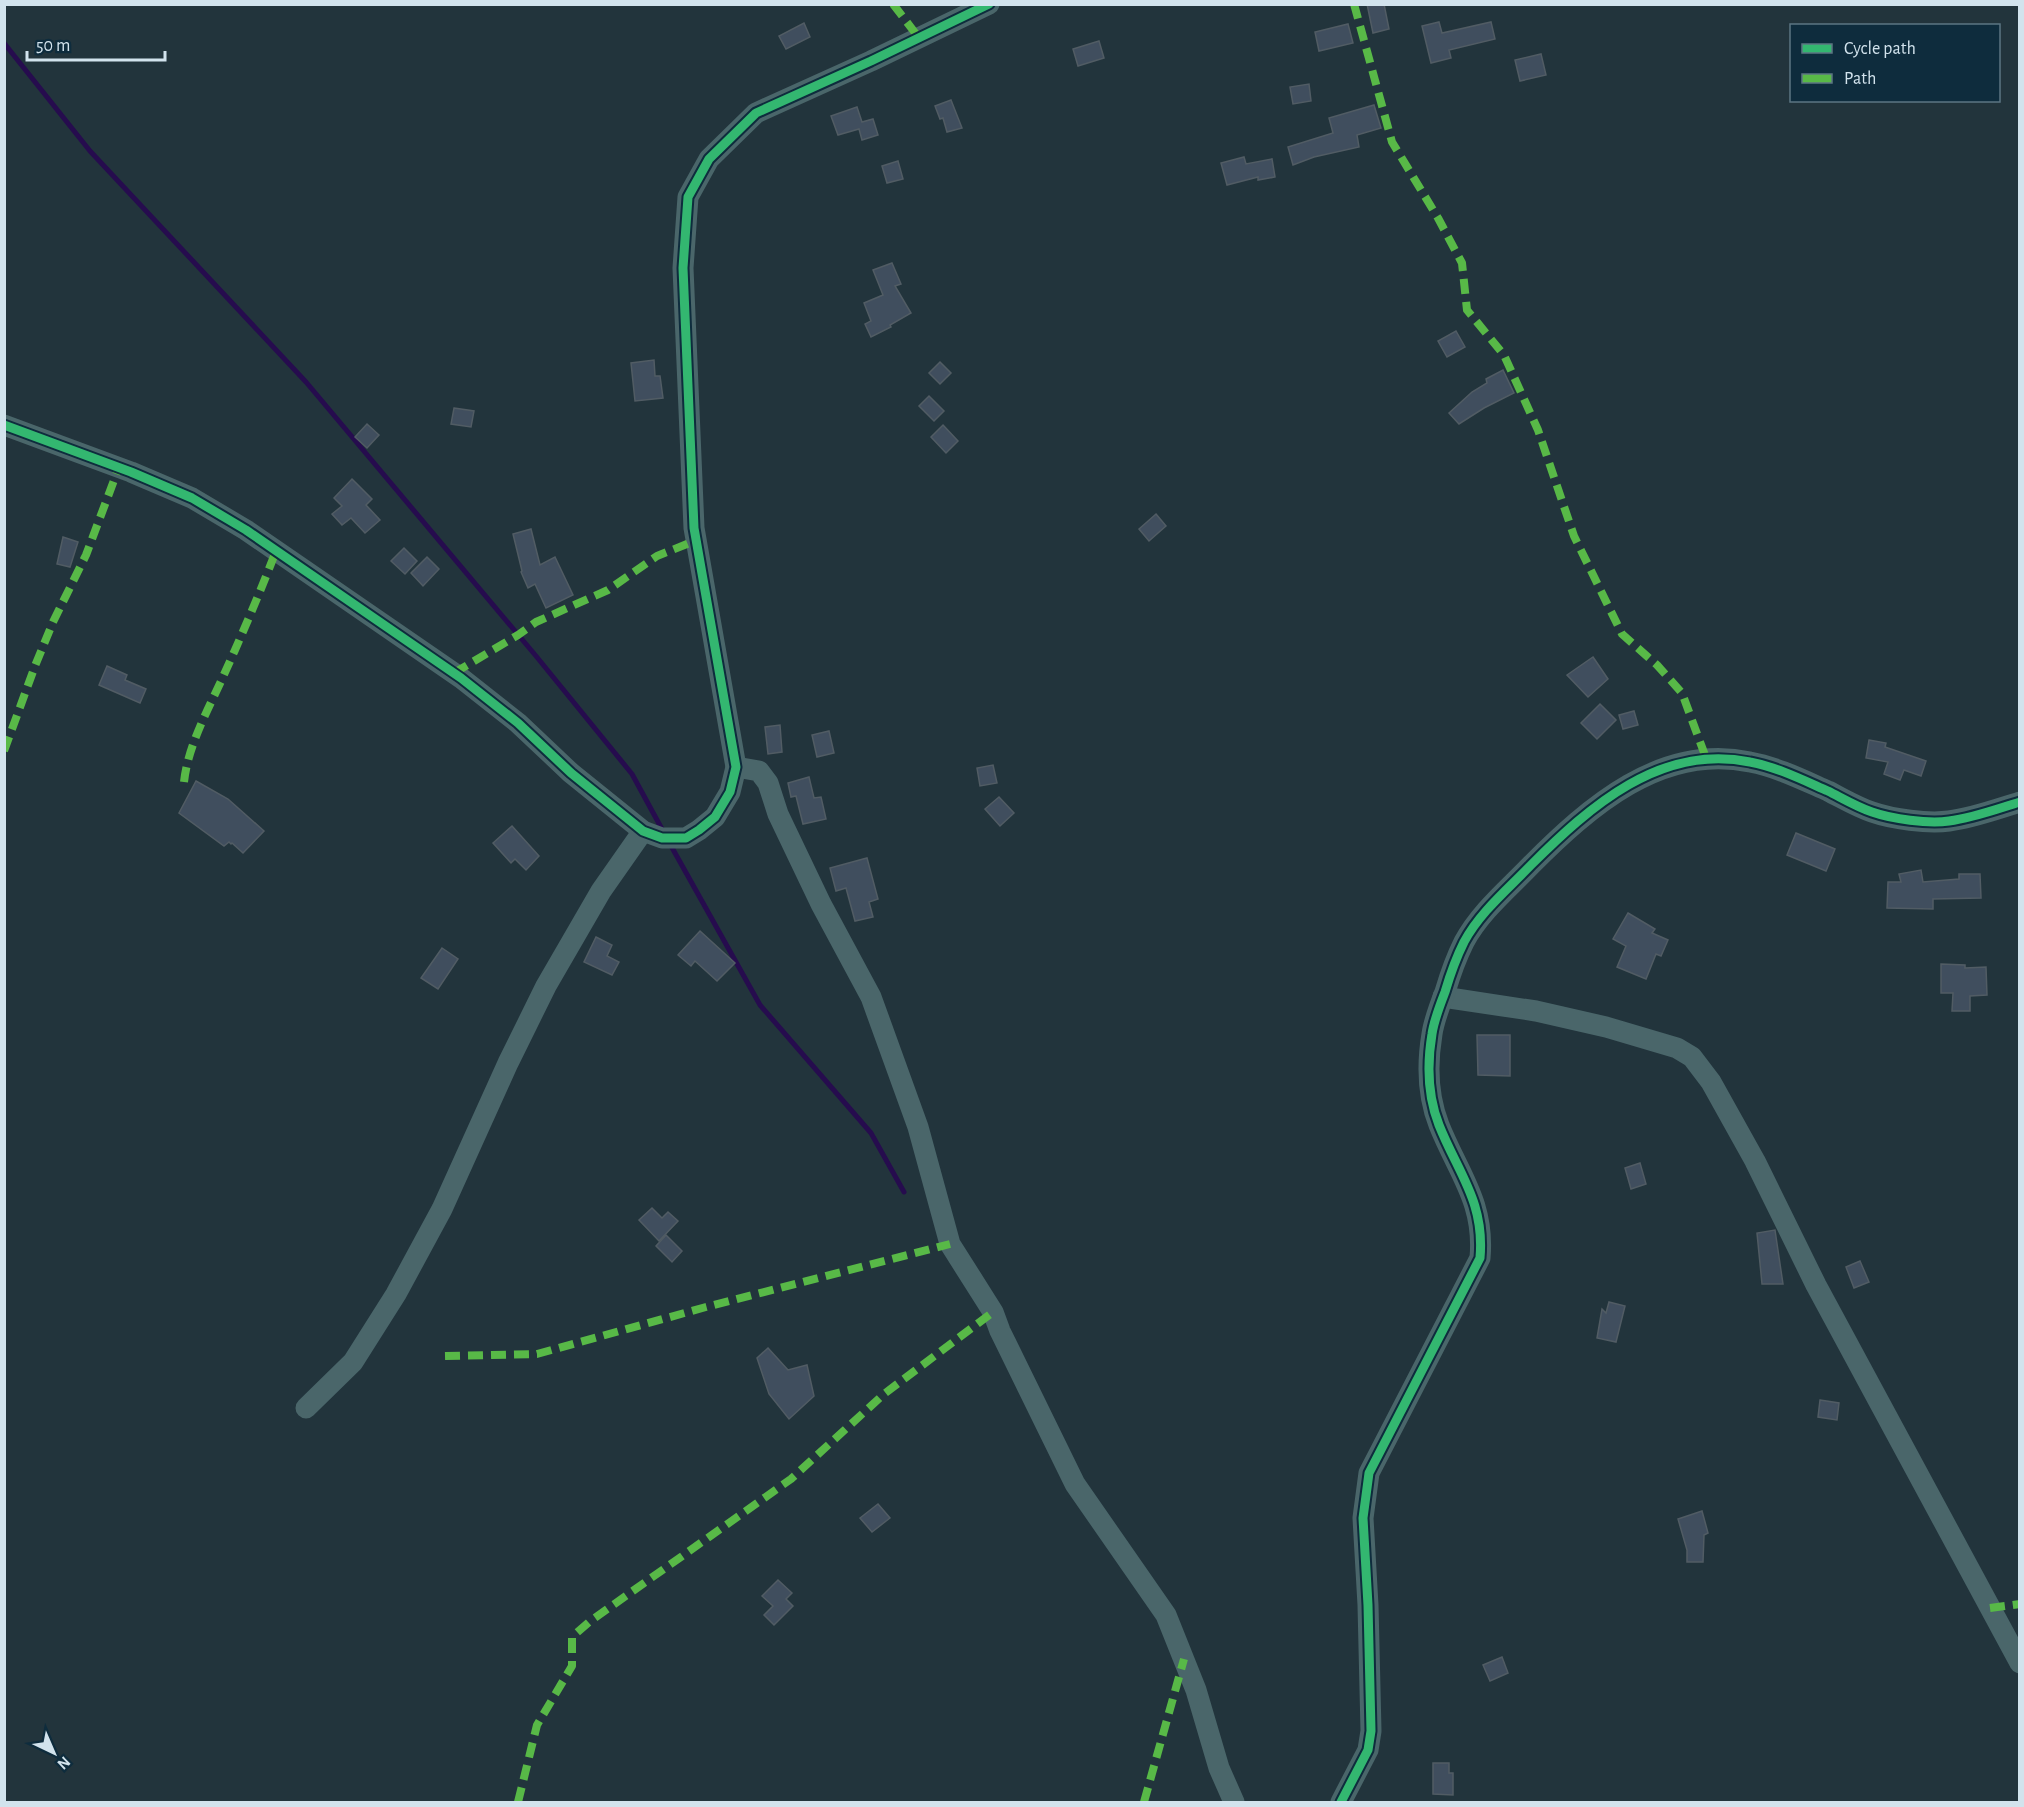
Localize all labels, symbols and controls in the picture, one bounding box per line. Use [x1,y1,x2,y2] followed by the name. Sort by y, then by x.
[27,24,165,62] scale bar
[1790,24,2000,102] legend
[36,37,70,55] text: 50 m
[1844,40,1916,58] text: Cycle path
[1844,70,1876,88] text: Path
[24,1723,84,1783] north arrow
[54,1753,73,1773] text: N

